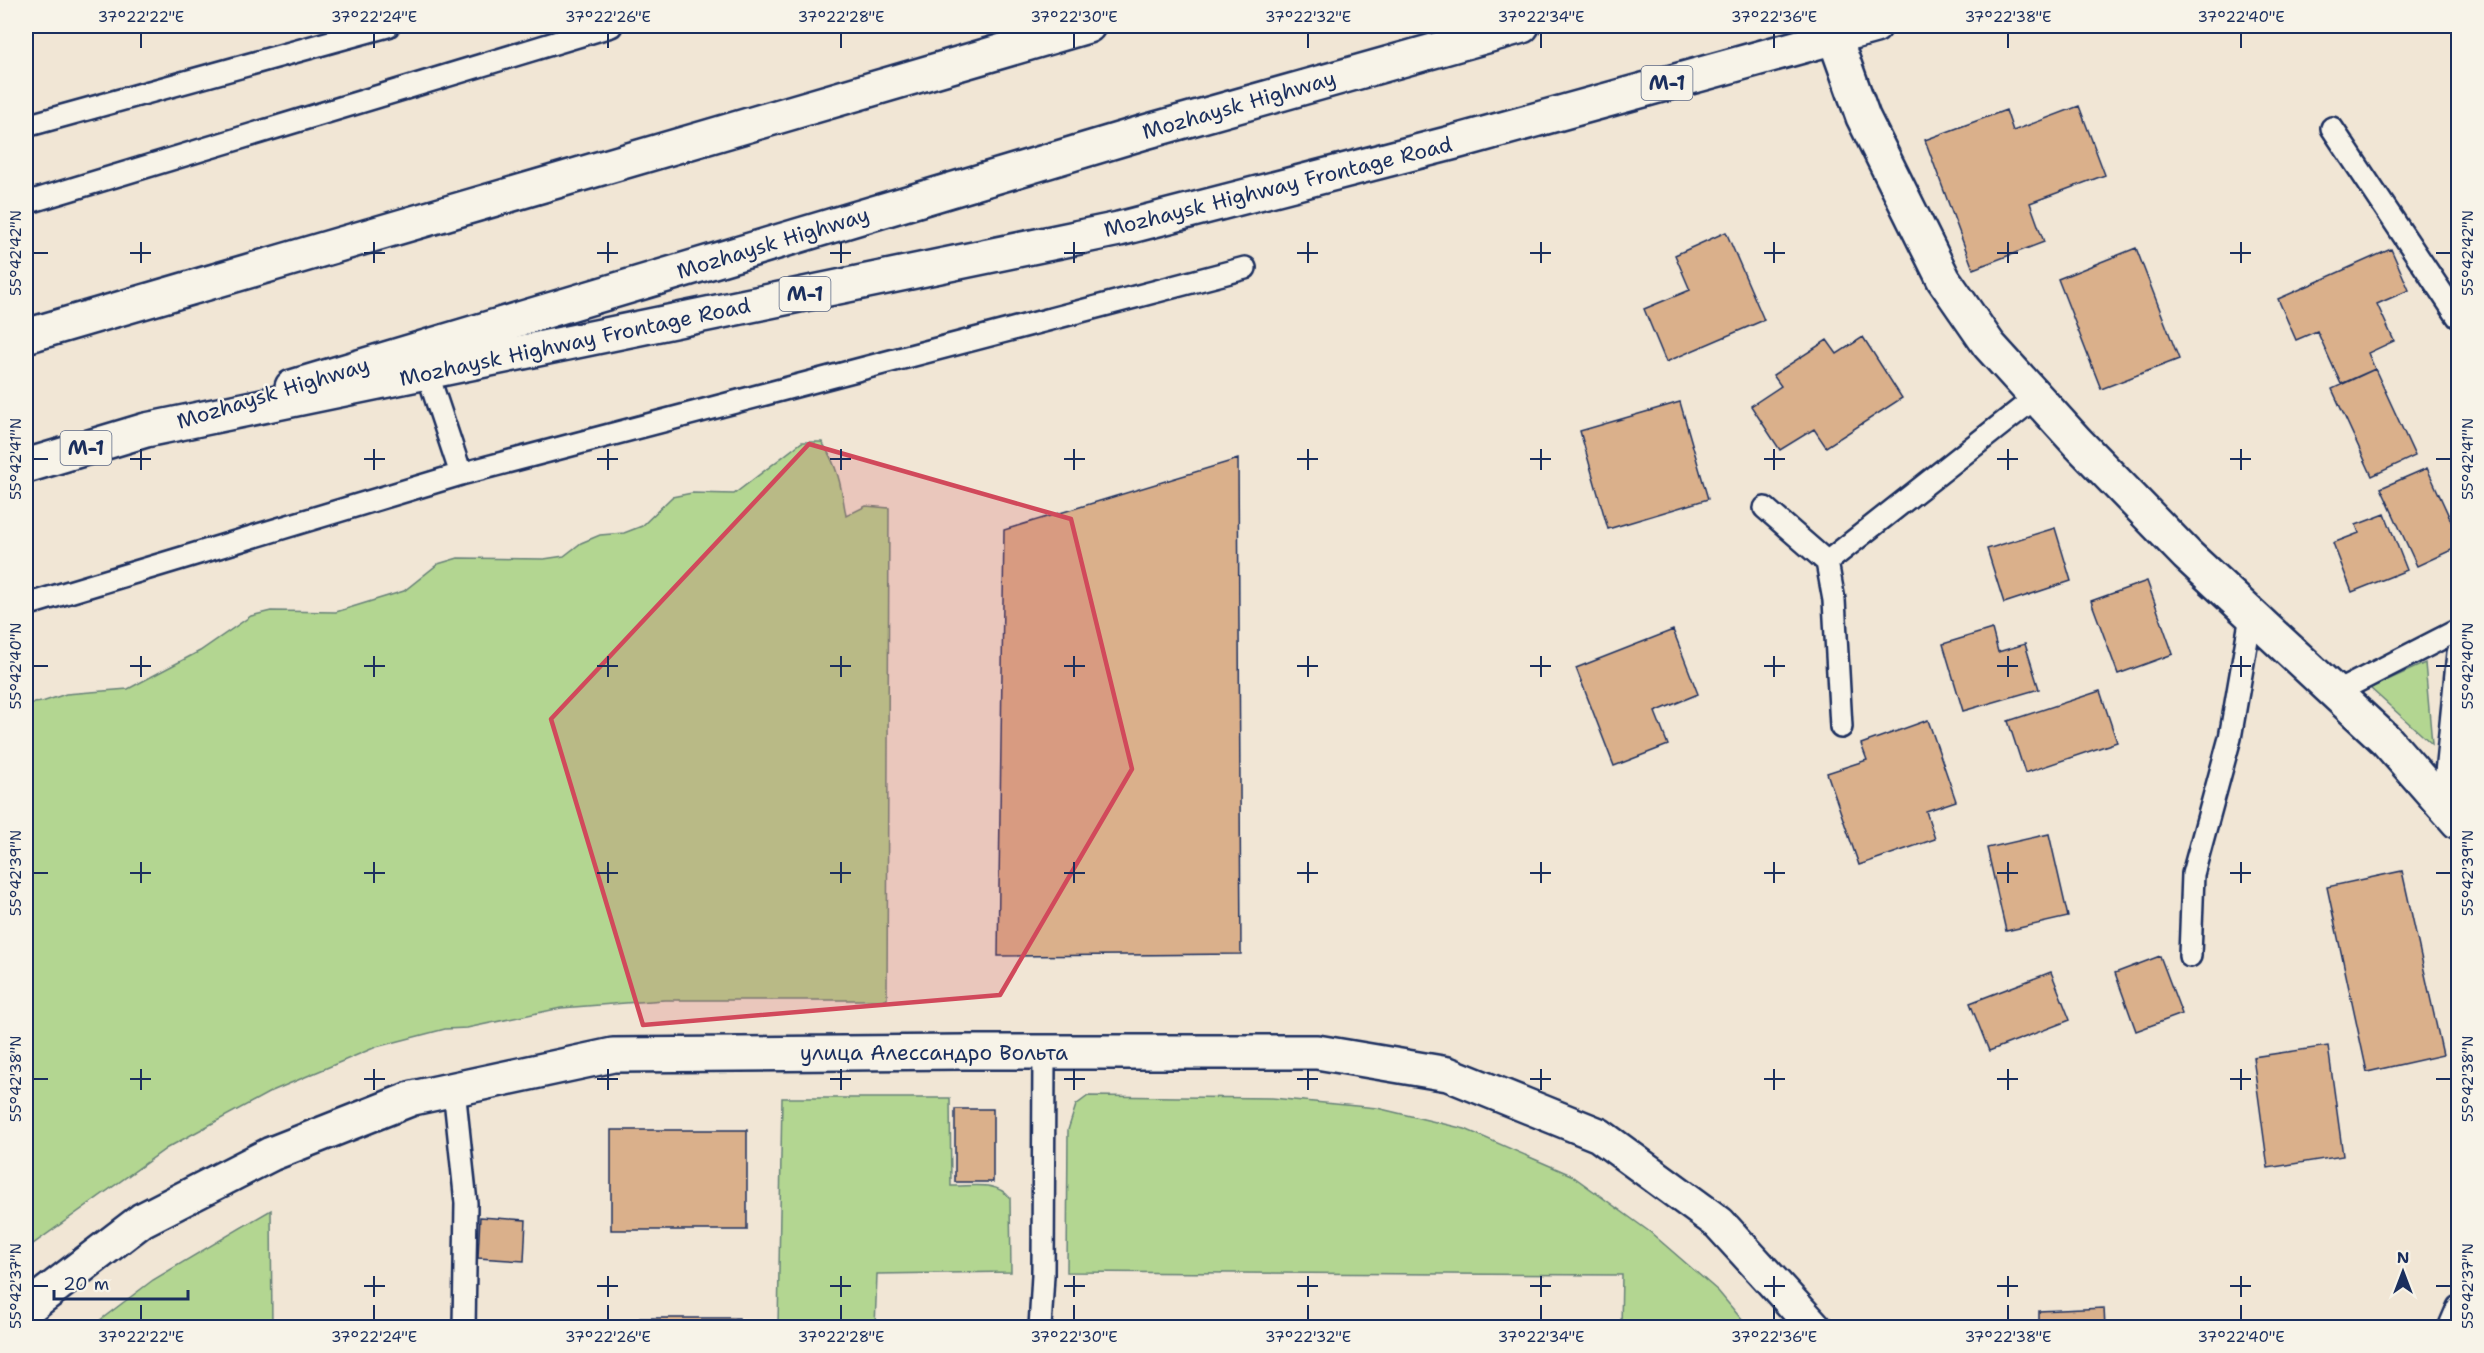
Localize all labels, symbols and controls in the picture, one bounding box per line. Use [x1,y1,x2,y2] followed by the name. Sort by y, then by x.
[98,7,184,27] text: 37°22'22"E
[331,7,417,27] text: 37°22'24"E
[565,7,651,27] text: 37°22'26"E
[798,7,884,27] text: 37°22'28"E
[1030,7,1118,27] text: 37°22'30"E
[1265,7,1351,27] text: 37°22'32"E
[1498,7,1584,27] text: 37°22'34"E
[1731,7,1817,27] text: 37°22'36"E
[1965,7,2051,27] text: 37°22'38"E
[2197,7,2285,27] text: 37°22'40"E
[1139,64,1339,146] street label: Mozhaysk Highway
[1642,66,1692,100] road number: М-1
[1101,130,1455,244] street label: Mozhaysk Highway Frontage Road
[673,200,873,286] street label: Mozhaysk Highway
[6,210,26,296] text: 55°42'42"N
[2458,210,2478,296] text: 55°42'42"N
[780,277,830,311] road number: М-1
[397,291,753,393] street label: Mozhaysk Highway Frontage Road
[173,350,373,436] street label: Mozhaysk Highway
[6,418,26,500] text: 55°42'41"N
[2458,418,2478,500] text: 55°42'41"N
[60,431,112,465] road number: М-1
[6,622,26,710] text: 55°42'40"N
[2458,622,2478,710] text: 55°42'40"N
[6,830,26,916] text: 55°42'39"N
[2458,830,2478,916] text: 55°42'39"N
[6,1036,26,1122] text: 55°42'38"N
[2458,1036,2478,1122] text: 55°42'38"N
[800,1039,1068,1067] street label: улица Алессандро Вольта
[2373,1242,2433,1302] north arrow
[6,1243,26,1329] text: 55°42'37"N
[2458,1243,2478,1329] text: 55°42'37"N
[2397,1247,2409,1268] text: N
[54,1263,188,1301] scale bar
[63,1272,109,1296] text: 20 m
[98,1327,184,1347] text: 37°22'22"E
[331,1327,417,1347] text: 37°22'24"E
[565,1327,651,1347] text: 37°22'26"E
[798,1327,884,1347] text: 37°22'28"E
[1030,1327,1118,1347] text: 37°22'30"E
[1265,1327,1351,1347] text: 37°22'32"E
[1498,1327,1584,1347] text: 37°22'34"E
[1731,1327,1817,1347] text: 37°22'36"E
[1965,1327,2051,1347] text: 37°22'38"E
[2197,1327,2285,1347] text: 37°22'40"E

